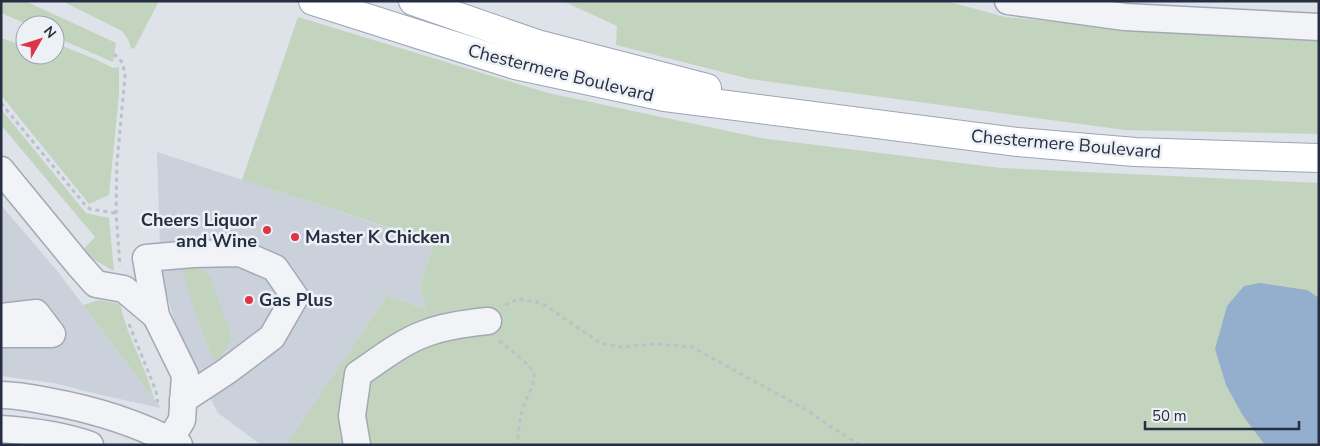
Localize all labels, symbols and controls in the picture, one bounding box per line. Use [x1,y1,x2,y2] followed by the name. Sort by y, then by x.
[15,15,65,65] north arrow
[39,22,60,42] text: N
[466,38,656,108] street label: Chestermere Boulevard
[970,124,1162,164] street label: Chestermere Boulevard
[141,208,257,253] place label: Cheers Liquor and Wine
[261,224,273,236] marker: Cheers Liquor and Wine
[305,225,450,249] place label: Master K Chicken
[289,231,301,243] marker: Master K Chicken
[259,288,333,312] place label: Gas Plus
[243,294,255,306] marker: Gas Plus
[1145,398,1299,430] scale bar
[1152,406,1187,426] text: 50 m

